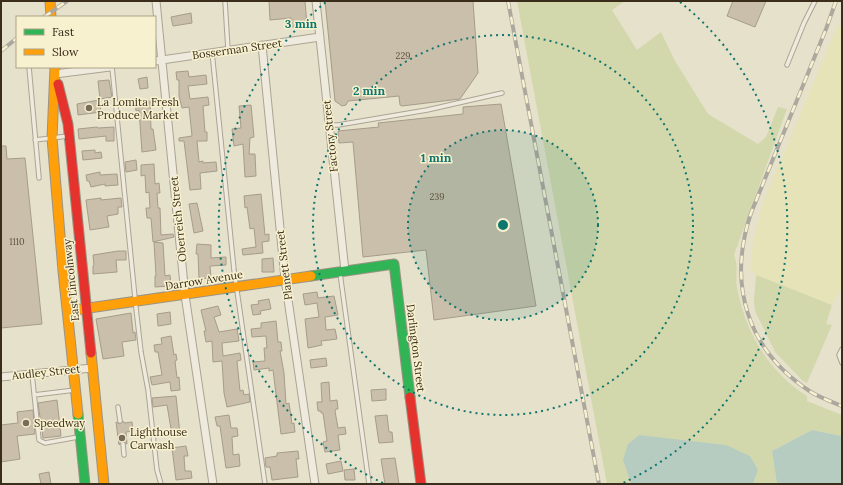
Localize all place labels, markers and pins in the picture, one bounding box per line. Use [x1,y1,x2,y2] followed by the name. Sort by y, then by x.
[97,95,180,122] place label: La Lomita Fresh Produce Market
[84,103,94,113] marker: La Lomita Fresh Produce Market
[496,218,510,232] centre of rings
[34,416,85,430] place label: Speedway
[21,418,31,428] marker: Speedway
[130,425,187,452] place label: Lighthouse Carwash
[117,433,127,443] marker: Lighthouse Carwash

